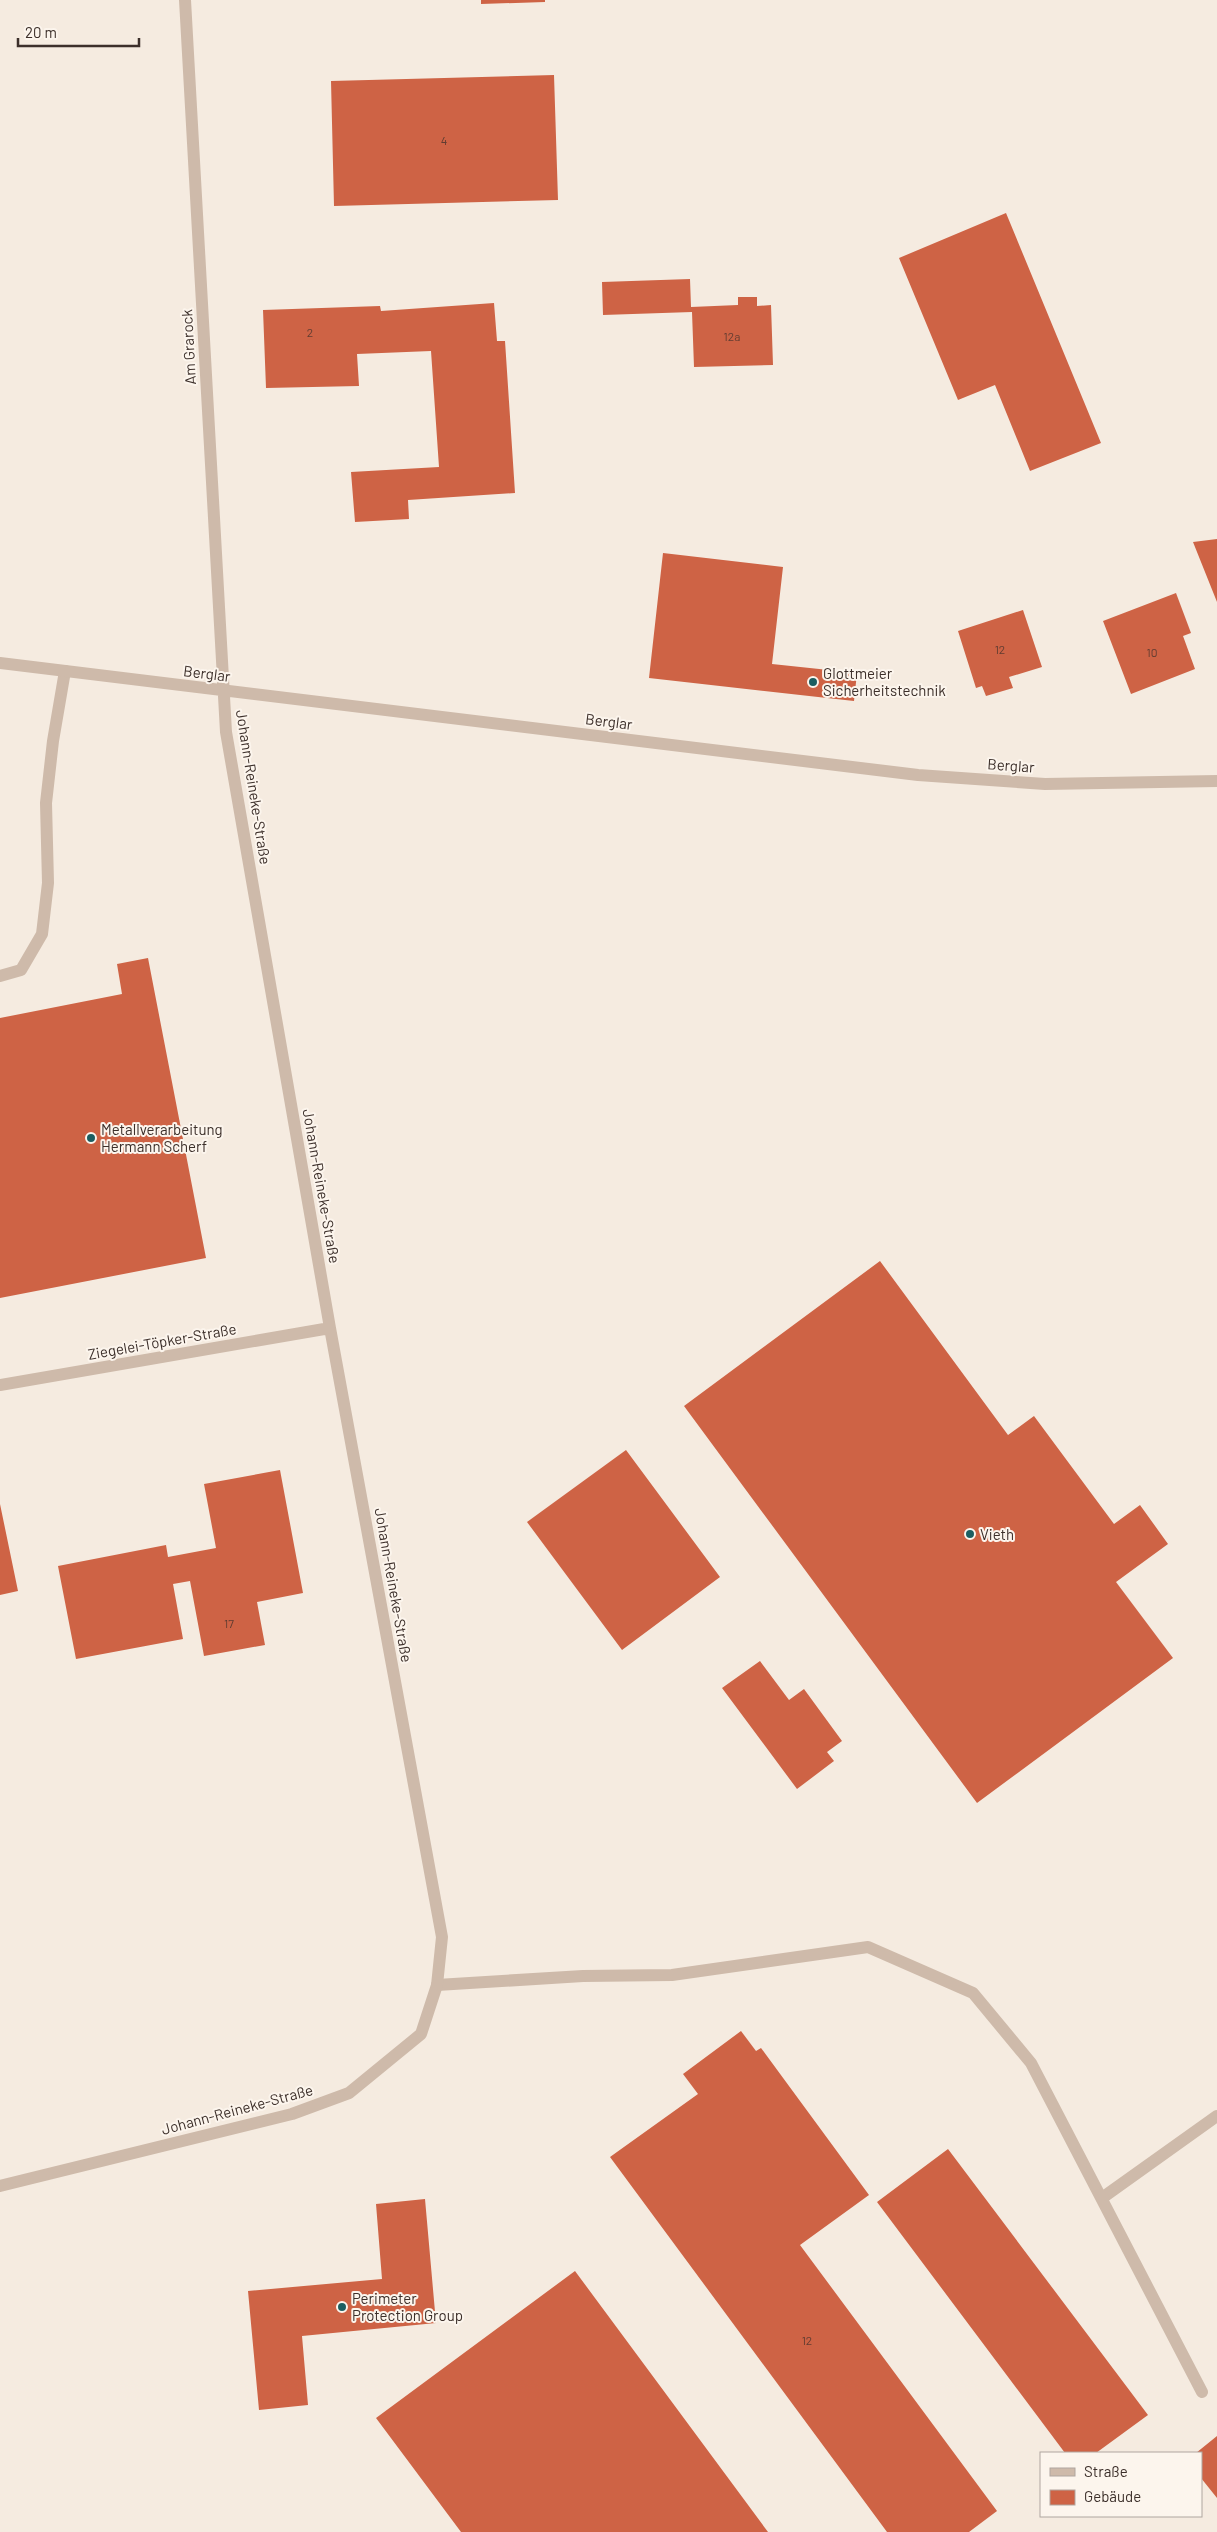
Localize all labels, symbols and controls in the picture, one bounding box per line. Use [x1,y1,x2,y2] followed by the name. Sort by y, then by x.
[18,15,139,47] scale bar
[25,23,57,41] text: 20 m
[441,133,447,147] house number: 4
[177,308,199,385] street label: Am Grarock
[307,325,313,339] house number: 2
[724,329,740,343] house number: 12a
[995,642,1005,656] house number: 12
[1147,645,1157,659] house number: 10
[182,661,232,685] street label: Berglar
[823,664,946,699] place label: Glottmeier Sicherheitstechnik
[807,676,819,688] marker: Glottmeier Sicherheitstechnik
[233,708,275,866] street label: Johann-Reineke-Straße
[584,709,634,733] street label: Berglar
[987,754,1036,776] street label: Berglar
[300,1107,344,1265] street label: Johann-Reineke-Straße
[101,1120,223,1155] place label: Metallverarbeitung Hermann Scherf
[85,1132,97,1144] marker: Metallverarbeitung Hermann Scherf
[86,1319,238,1363] street label: Ziegelei-Töpker-Straße
[372,1506,416,1664] street label: Johann-Reineke-Straße
[980,1525,1014,1543] place label: Vieth
[964,1528,976,1540] marker: Vieth
[224,1616,234,1630] house number: 17
[159,2080,315,2138] street label: Johann-Reineke-Straße
[352,2289,463,2324] place label: Perimeter Protection Group
[336,2301,348,2313] marker: Perimeter Protection Group
[802,2333,812,2347] house number: 12
[1040,2452,1202,2517] legend
[1084,2462,1128,2480] text: Straße
[1084,2487,1141,2505] text: Gebäude

